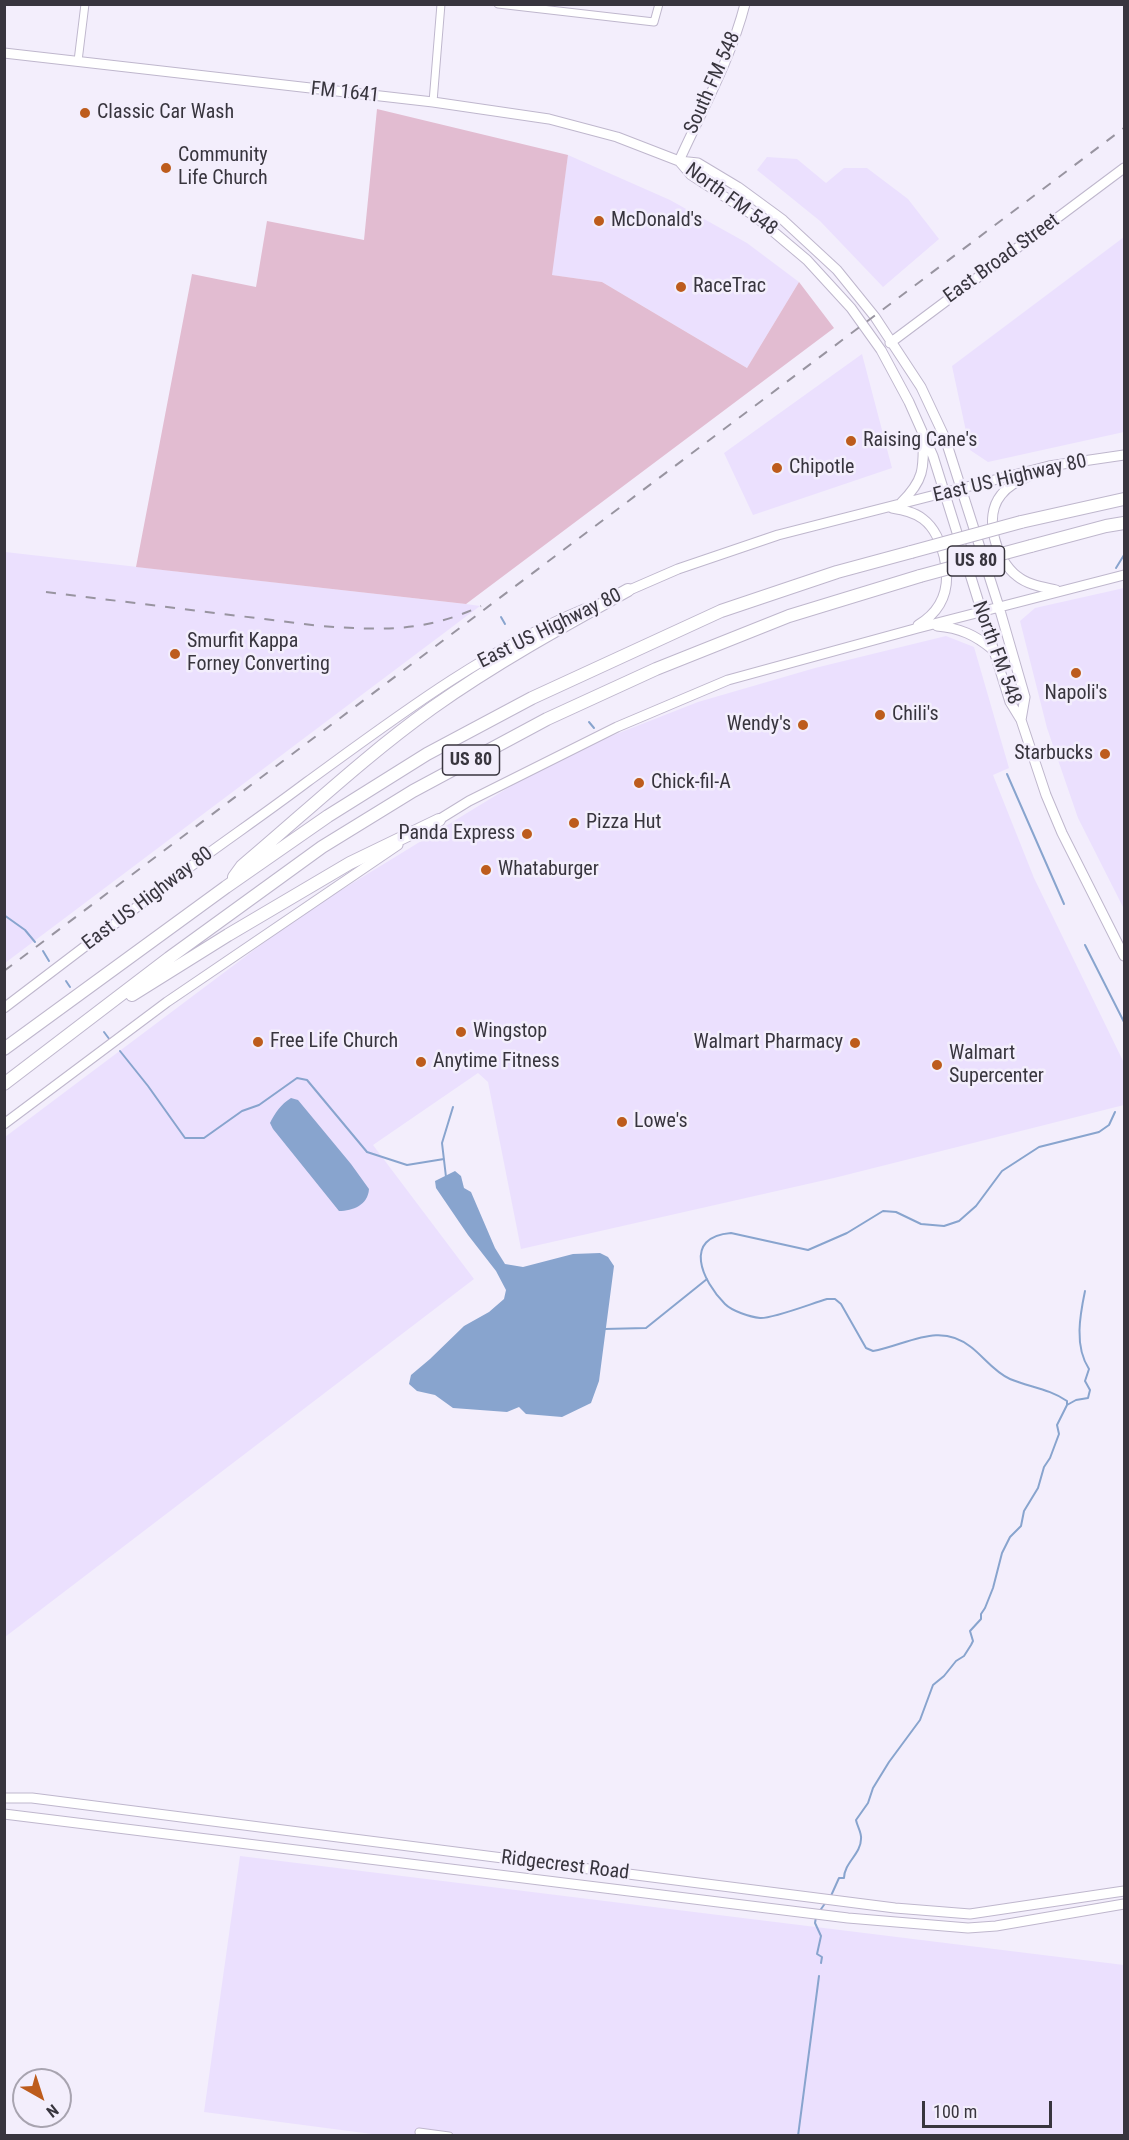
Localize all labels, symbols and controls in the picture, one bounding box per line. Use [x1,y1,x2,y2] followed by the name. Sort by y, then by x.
[680,28,746,138] street label: South FM 548
[310,77,380,109] street label: FM 1641
[97,101,234,125] place label: Classic Car Wash
[78,106,92,120] marker: Classic Car Wash
[178,144,268,191] place label: Community Life Church
[680,159,782,241] street label: North FM 548
[159,161,173,175] marker: Community Life Church
[611,209,702,233] place label: McDonald's
[940,209,1064,309] street label: East Broad Street
[592,214,606,228] marker: McDonald's
[693,275,766,299] place label: RaceTrac
[674,280,688,294] marker: RaceTrac
[863,429,977,453] place label: Raising Cane's
[844,434,858,448] marker: Raising Cane's
[931,450,1089,508] street label: East US Highway 80
[789,456,854,480] place label: Chipotle
[770,461,784,475] marker: Chipotle
[948,546,1004,576] road number: US 80
[474,584,626,674] street label: East US Highway 80
[966,598,1026,708] street label: North FM 548
[187,630,330,677] place label: Smurfit Kappa Forney Converting
[168,647,182,661] marker: Smurfit Kappa Forney Converting
[1069,666,1083,680] marker: Napoli's
[1045,682,1107,706] place label: Napoli's
[892,703,939,727] place label: Chili's
[873,708,887,722] marker: Chili's
[727,713,791,737] place label: Wendy's
[796,718,810,732] marker: Wendy's
[1014,742,1093,766] place label: Starbucks
[442,745,500,775] road number: US 80
[1098,747,1112,761] marker: Starbucks
[651,771,731,795] place label: Chick-fil-A
[632,776,646,790] marker: Chick-fil-A
[586,811,661,835] place label: Pizza Hut
[567,816,581,830] marker: Pizza Hut
[399,822,515,846] place label: Panda Express
[520,827,534,841] marker: Panda Express
[78,842,218,956] street label: East US Highway 80
[498,858,599,882] place label: Whataburger
[479,863,493,877] marker: Whataburger
[473,1020,547,1044] place label: Wingstop
[454,1025,468,1039] marker: Wingstop
[270,1030,398,1054] place label: Free Life Church
[694,1031,843,1055] place label: Walmart Pharmacy
[251,1035,265,1049] marker: Free Life Church
[848,1036,862,1050] marker: Walmart Pharmacy
[949,1042,1044,1089] place label: Walmart Supercenter
[433,1050,560,1074] place label: Anytime Fitness
[414,1055,428,1069] marker: Anytime Fitness
[930,1058,944,1072] marker: Walmart Supercenter
[634,1110,688,1134] place label: Lowe's
[615,1115,629,1129] marker: Lowe's
[500,1846,630,1886] street label: Ridgecrest Road
[12,2068,72,2128] north arrow
[925,2089,1056,2127] scale bar
[43,2100,62,2121] text: N
[933,2101,977,2122] text: 100 m

